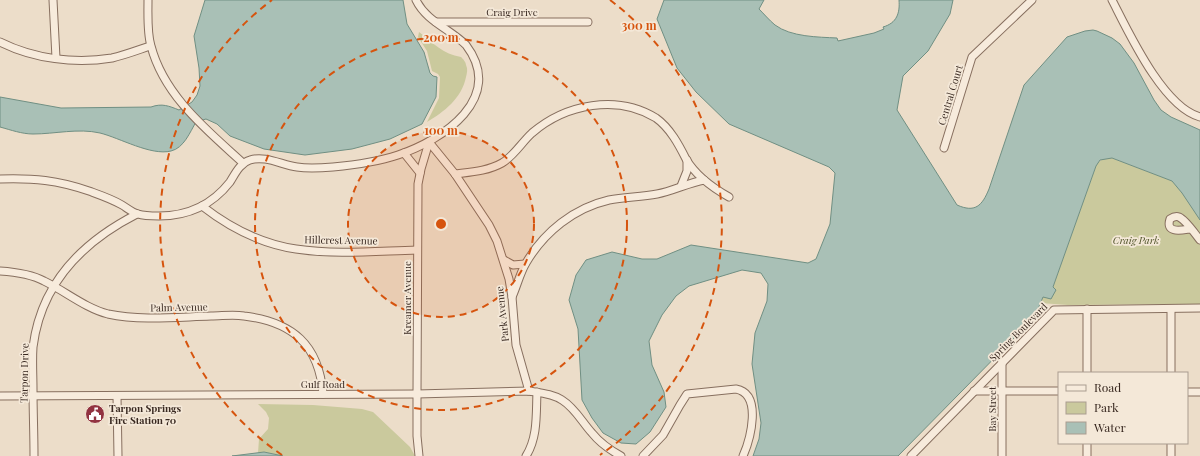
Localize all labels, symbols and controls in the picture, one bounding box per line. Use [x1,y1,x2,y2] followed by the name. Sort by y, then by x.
[486,5,538,19] street label: Craig Drive
[622,17,657,33] text: 300 m
[423,29,459,45] text: 200 m
[934,63,966,127] street label: Central Court
[424,122,458,138] text: 100 m
[434,217,448,231] centre of rings
[304,232,378,248] street label: Hillcrest Avenue
[1113,233,1159,247] park label: Craig Park
[400,261,414,335] street label: Kreamer Avenue
[492,286,512,342] street label: Park Avenue
[150,299,208,315] street label: Palm Avenue
[986,300,1050,364] street label: Spring Boulevard
[16,343,32,403] street label: Tarpon Drive
[1058,372,1188,444] legend
[301,377,345,391] street label: Gulf Road
[1094,379,1121,395] text: Road
[985,386,999,432] street label: Bay Street
[1094,399,1119,415] text: Park
[109,401,182,427] place label: Tarpon Springs Fire Station 70
[84,403,106,425] public building icon: Tarpon Springs Fire Station 70
[1093,419,1127,435] text: Water

